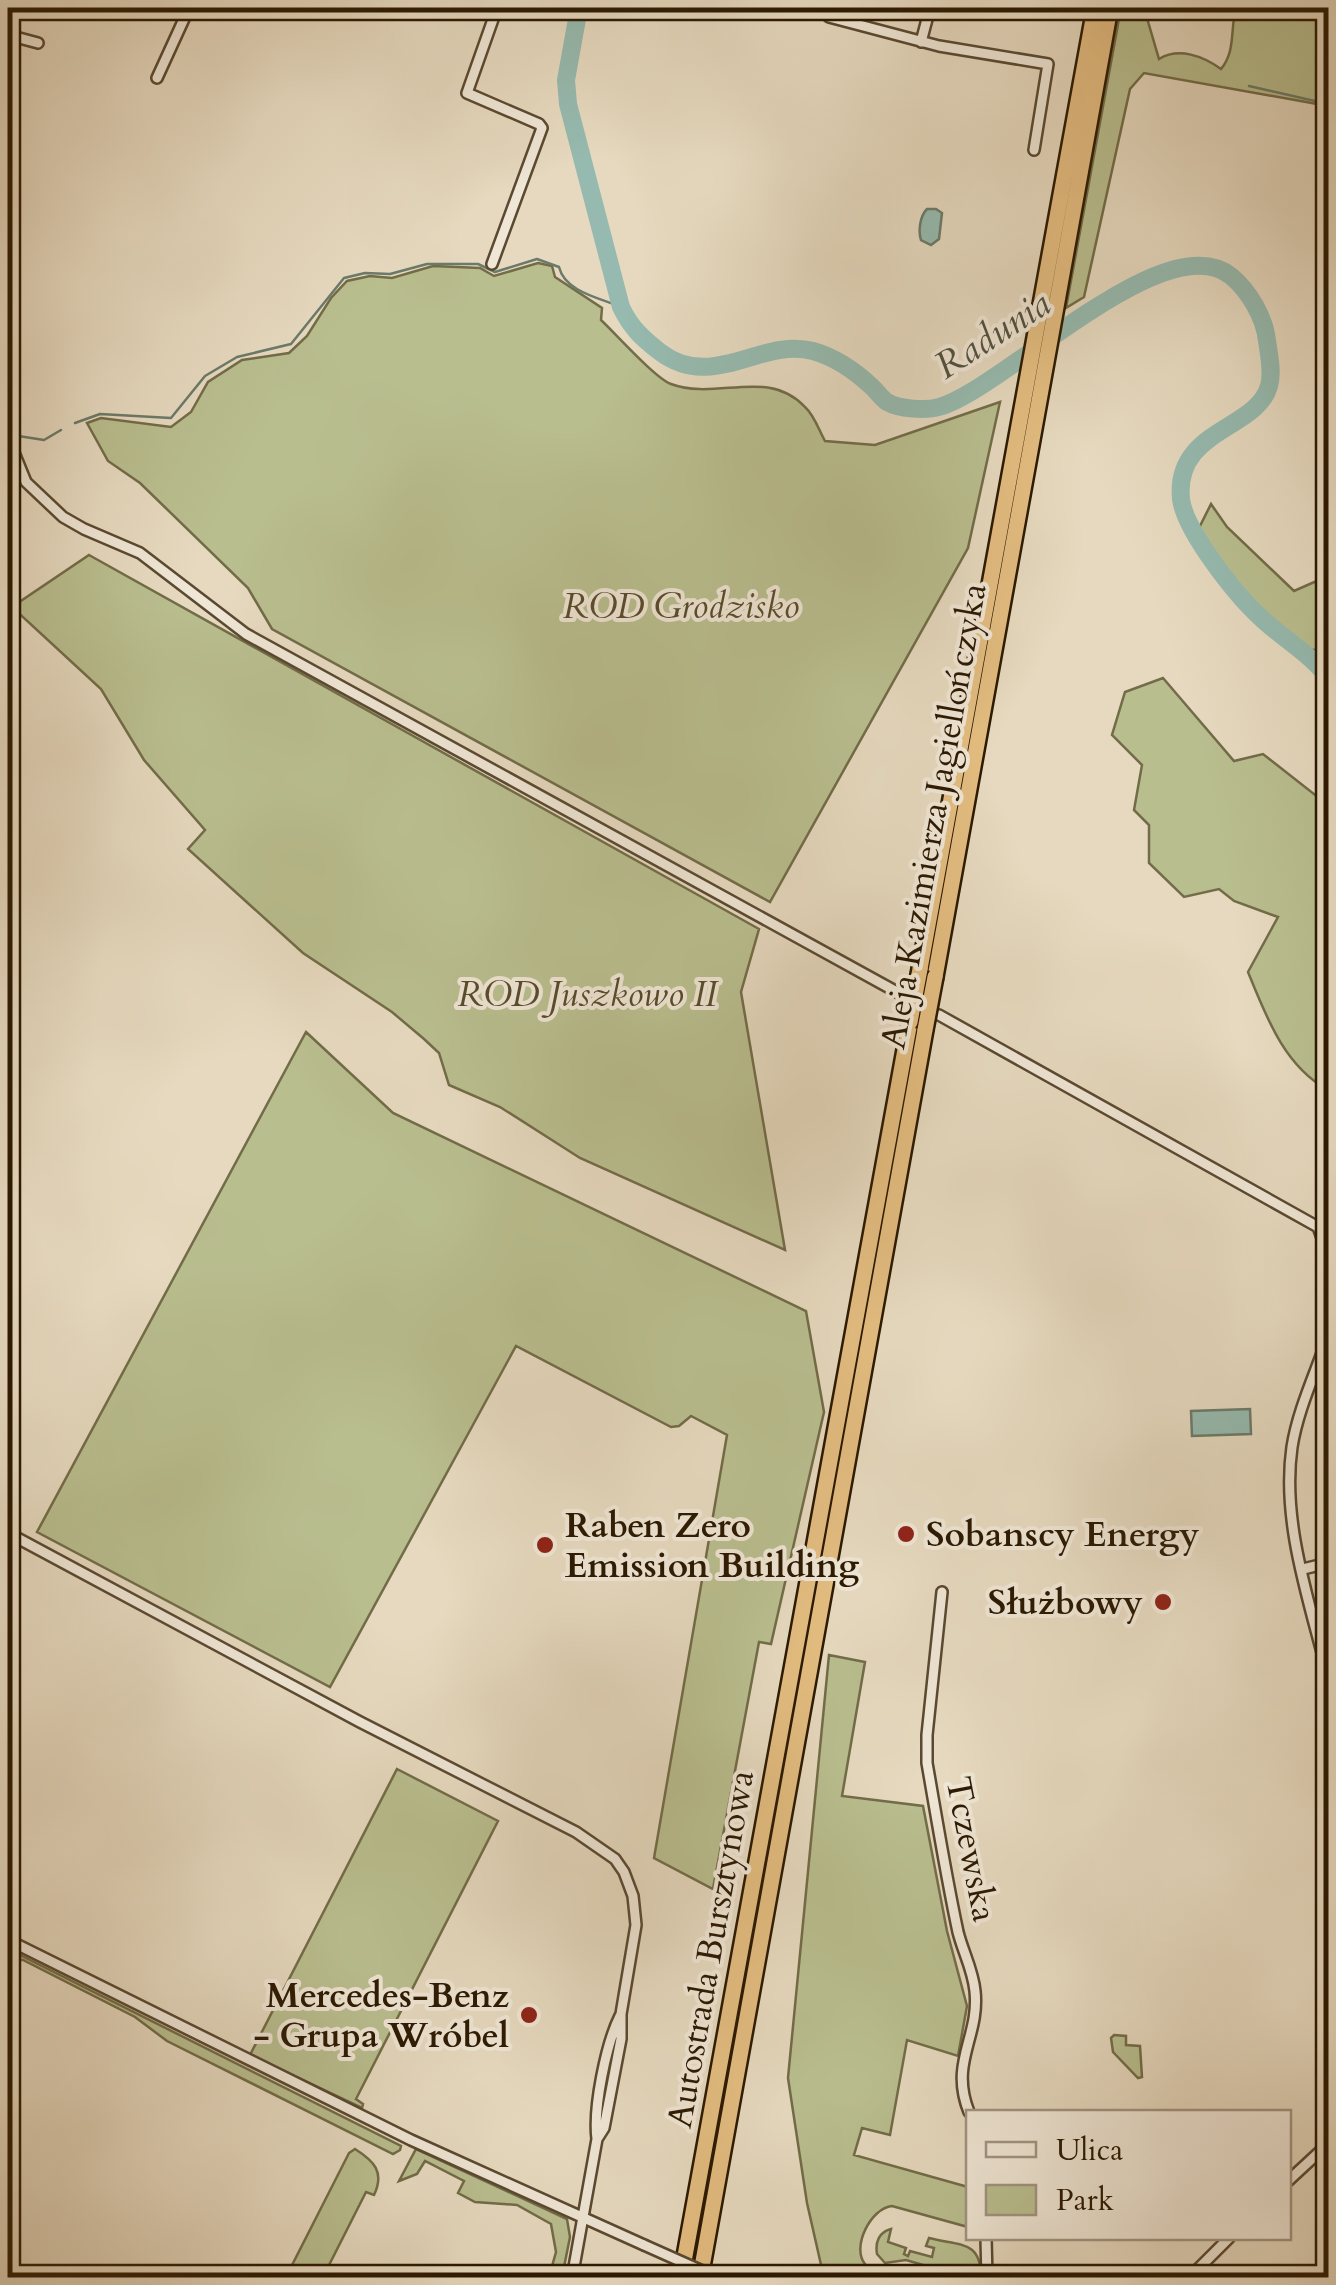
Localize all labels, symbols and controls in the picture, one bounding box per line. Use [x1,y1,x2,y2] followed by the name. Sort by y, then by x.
[924,278,1061,392] water label: Radunia
[869,580,999,1053] street label: Aleja Kazimierza Jagiellończyka
[563,583,799,631] park label: ROD Grodzisko
[458,971,719,1019] park label: ROD Juszkowo II
[565,1502,859,1590] place label: Raben Zero Emission Building
[926,1511,1199,1559] place label: Sobanscy Energy
[895,1523,917,1545] marker: Sobanscy Energy
[534,1534,556,1556] marker: Raben Zero Emission Building
[988,1579,1143,1627] place label: Służbowy
[1152,1591,1174,1613] marker: Służbowy
[656,1766,766,2132] street label: Autostrada Bursztynowa
[933,1773,1009,1926] street label: Tczewska
[253,1972,509,2060] place label: Mercedes-Benz - Grupa Wróbel
[518,2004,540,2026] marker: Mercedes-Benz - Grupa Wróbel
[966,2110,1291,2240] legend
[1056,2130,1123,2171] text: Ulica
[1056,2180,1114,2221] text: Park

